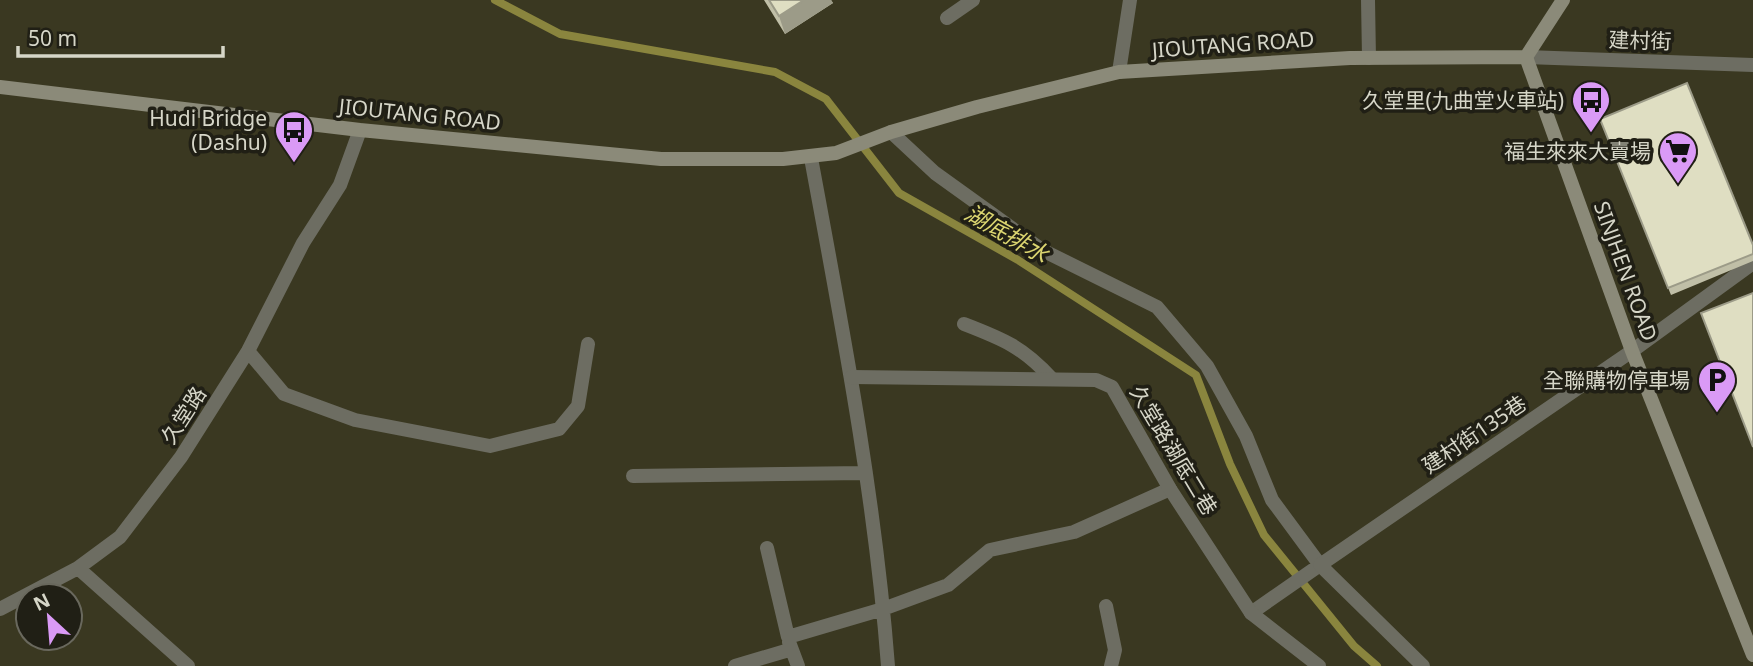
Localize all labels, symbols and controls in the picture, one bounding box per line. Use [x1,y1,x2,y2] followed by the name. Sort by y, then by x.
[18,14,222,58] scale bar
[28,24,77,52] text: 50 m
[1149,24,1315,64] street label: JIOUTANG ROAD
[1608,25,1672,55] street label: 建村街
[1570,79,1612,134] bus stop icon: 久堂里(九曲堂火車站)
[1362,86,1564,114] place label: 久堂里(九曲堂火車站)
[336,91,502,136] street label: JIOUTANG ROAD
[149,104,267,156] place label: Hudi Bridge (Dashu)
[273,109,315,164] bus stop icon: Hudi Bridge (Dashu)
[1657,130,1699,185] supermarket icon: 福生來來大賣場
[1504,137,1651,165] place label: 福生來來大賣場
[959,196,1056,270] water label: 湖底排水
[1588,197,1664,345] street label: SINJHEN ROAD
[1696,359,1738,414] parking icon: 全聯購物停車場
[1543,366,1690,394] place label: 全聯購物停車場
[1124,380,1224,520] street label: 久堂路湖底二巷
[154,381,212,449] street label: 久堂路
[1416,389,1532,479] street label: 建村街135巷
[14,582,84,652] north arrow
[29,587,54,617] text: N

